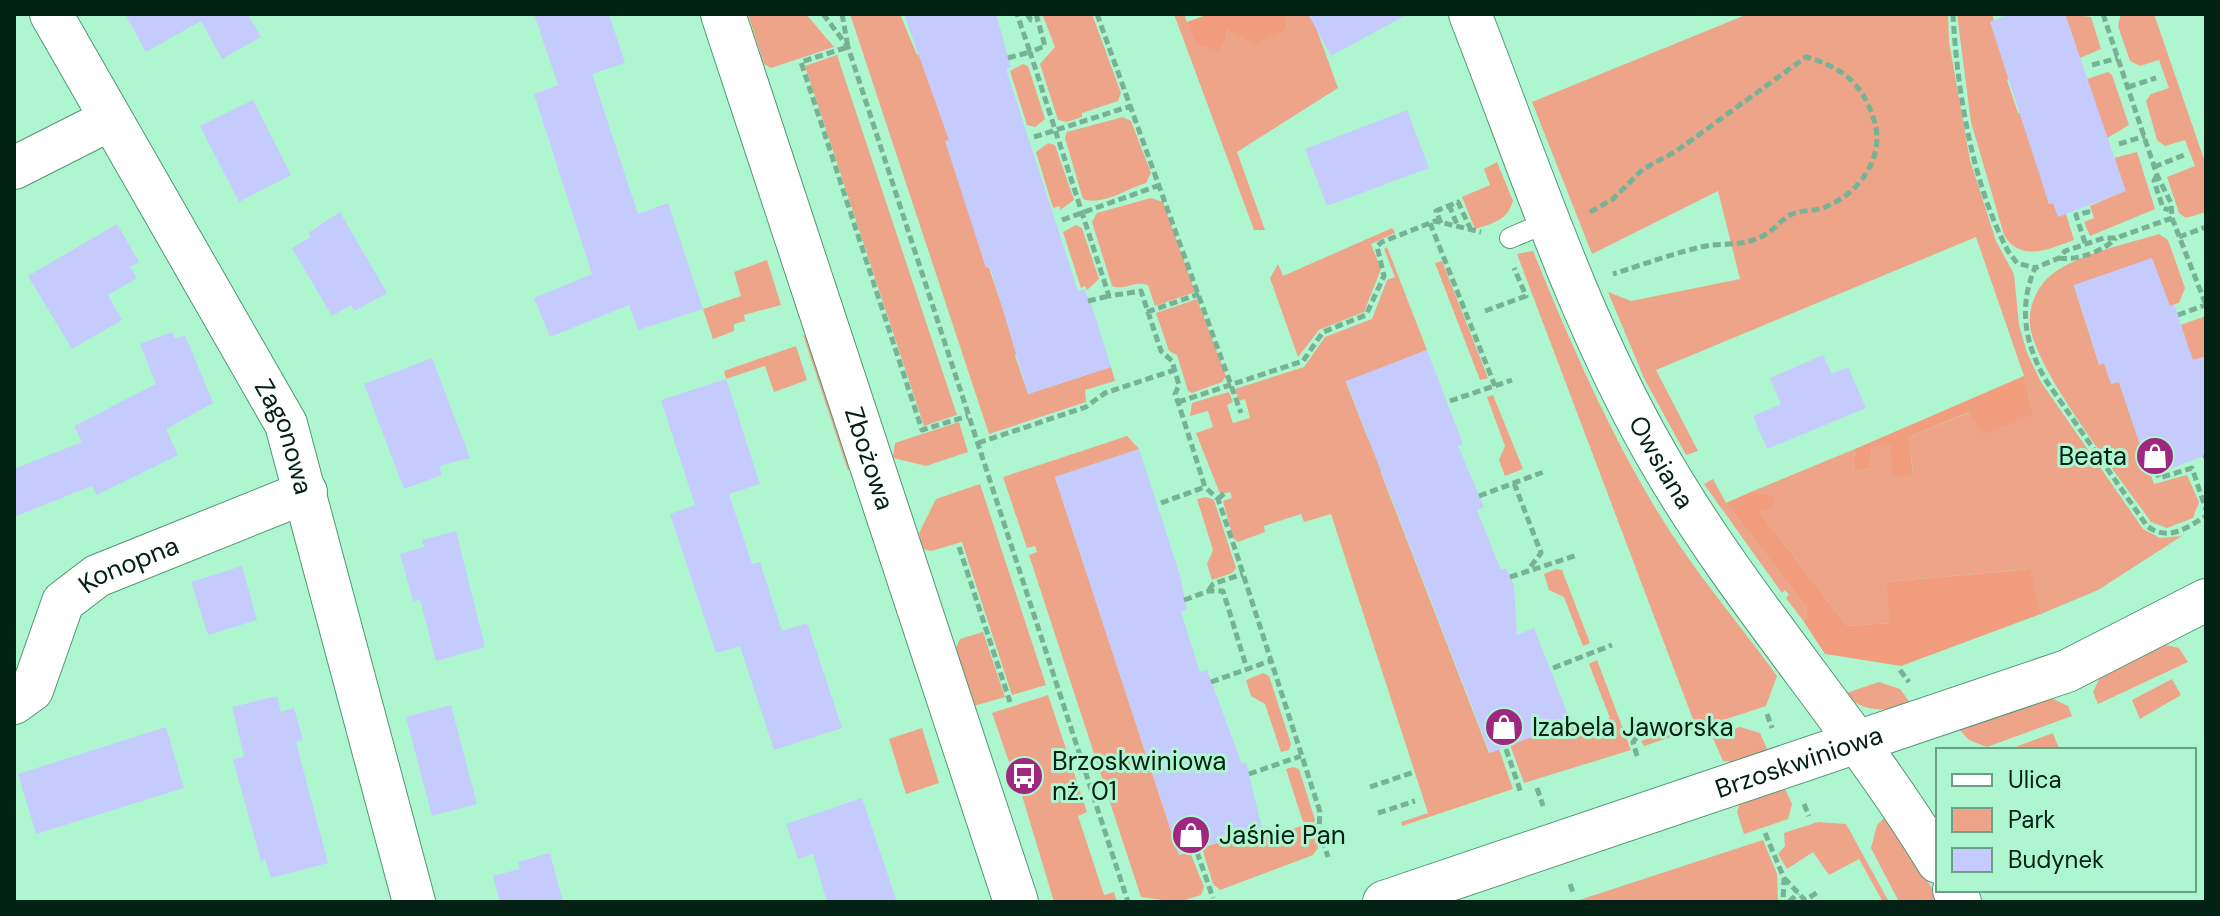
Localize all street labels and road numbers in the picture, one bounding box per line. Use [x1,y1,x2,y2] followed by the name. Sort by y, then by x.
[247,373,321,498] street label: Zagonowa
[837,403,902,514] street label: Zbożowa
[1621,410,1702,515] street label: Owsiana
[72,528,184,601] street label: Konopna
[1711,718,1887,806] street label: Brzoskwiniowa

